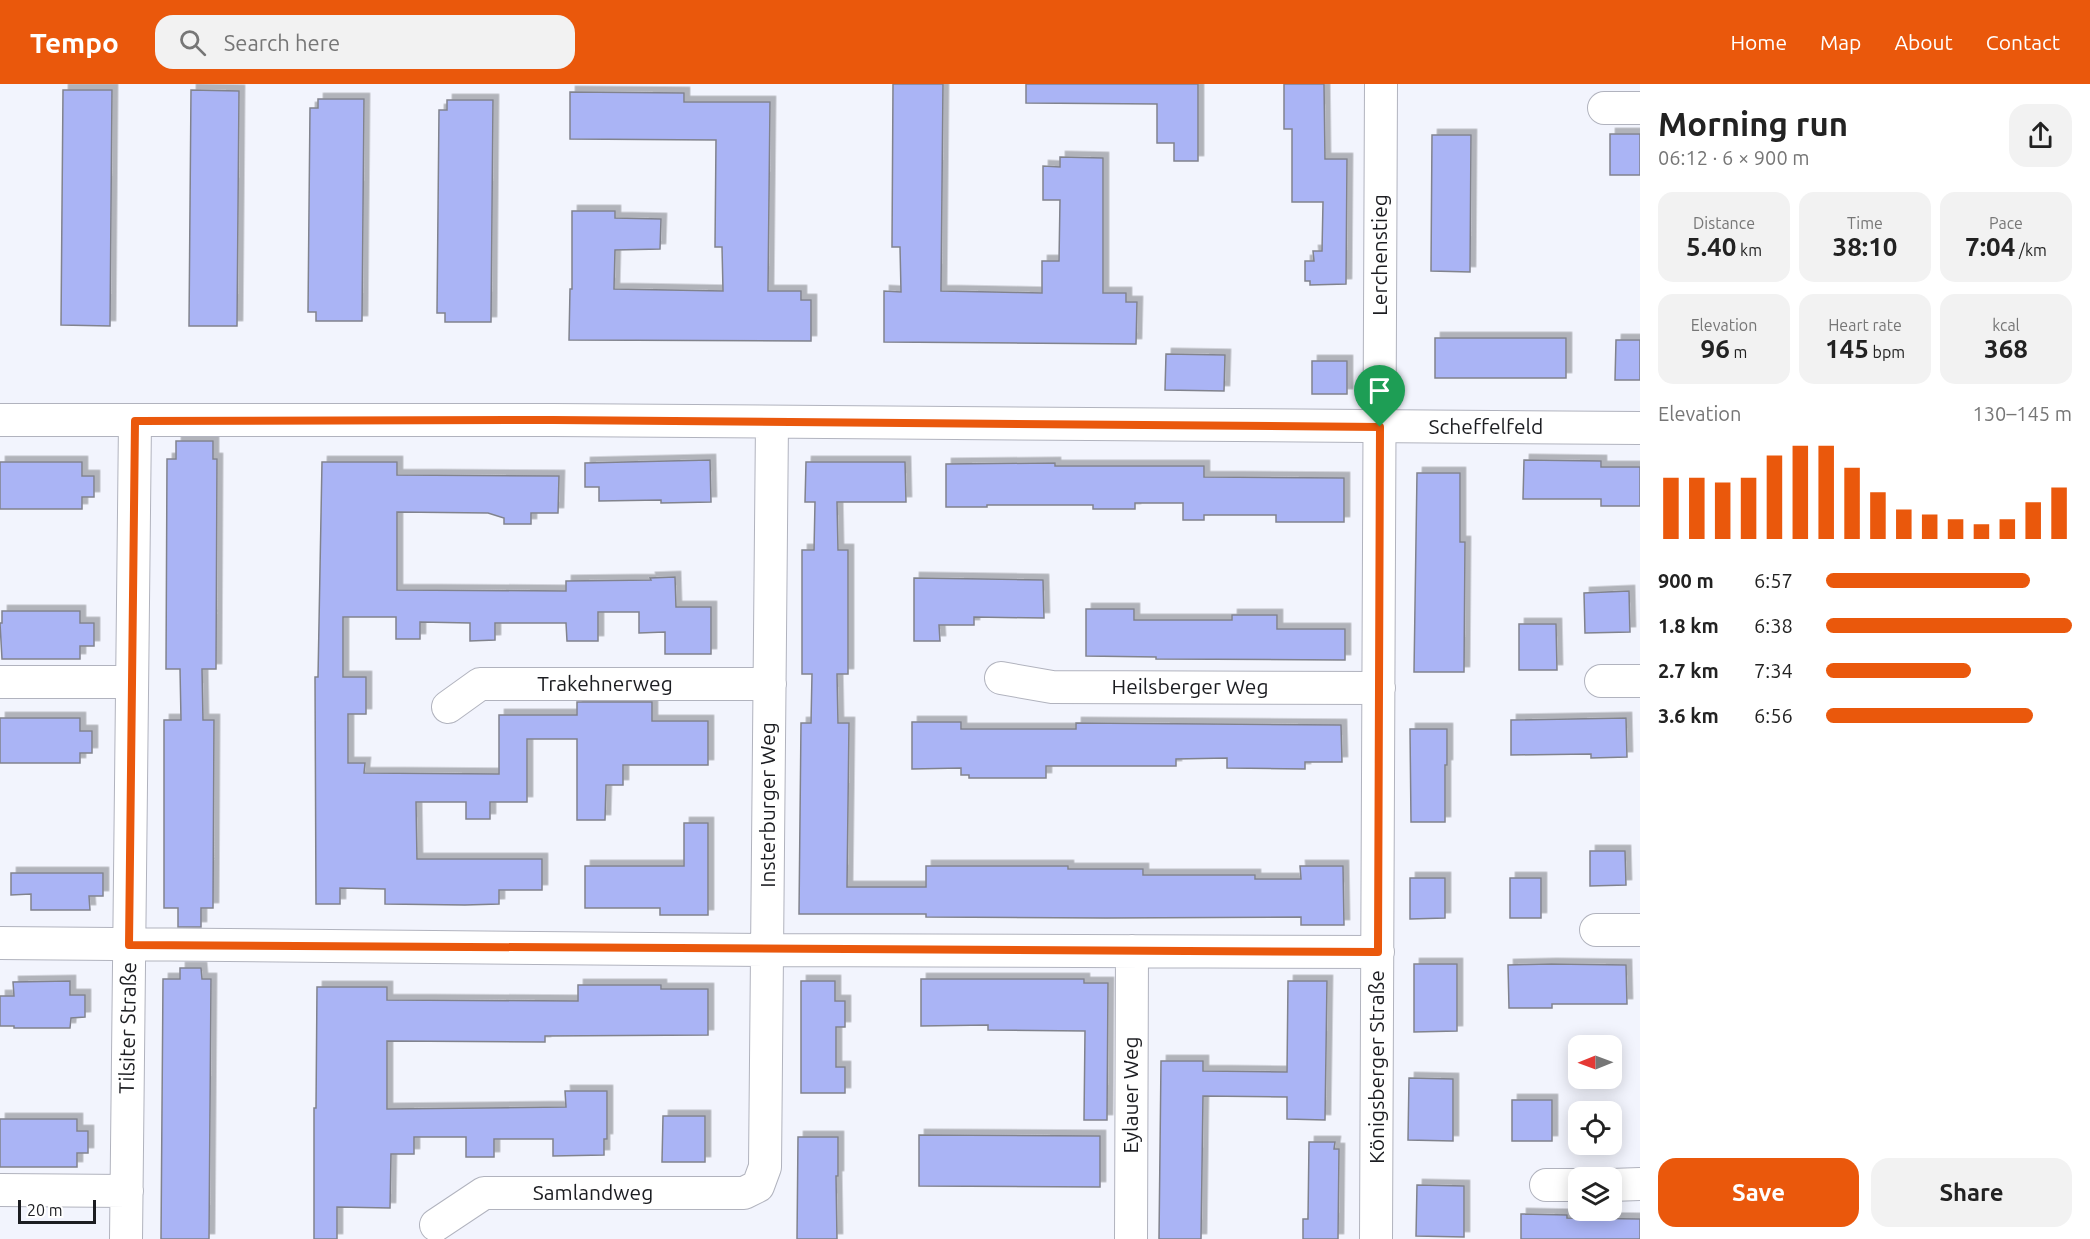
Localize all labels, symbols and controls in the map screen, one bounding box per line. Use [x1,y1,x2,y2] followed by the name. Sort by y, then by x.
[155,15,575,69] search box
[176,26,209,59] icon: search
[30,27,119,58] text: Tempo
[224,30,340,55] text: Search here
[1730,30,1787,54] text: Home
[1820,30,1861,54] text: Map
[1894,30,1953,54] text: About
[1986,30,2060,54] text: Contact
[2009,104,2072,167] button: share
[1658,105,1848,142] text: Morning run
[1658,146,1810,169] text: 06:12 · 6 × 900 m
[1367,194,1391,316] street label: Lerchenstieg
[1693,214,1755,232] text: Distance
[1847,214,1883,232] text: Time
[1989,214,2023,232] text: Pace
[1686,232,1736,261] text: 5.40
[1832,232,1898,261] text: 38:10
[1965,232,2015,261] text: 7:04
[1736,241,1762,259] text: km
[2015,241,2047,259] text: /km
[1691,316,1757,334] text: Elevation
[1828,316,1902,334] text: Heart rate
[1992,316,2020,334] text: kcal
[1701,334,1730,363] text: 96
[1825,334,1869,363] text: 145
[1984,334,2028,363] text: 368
[1730,343,1747,361] text: m
[1869,343,1905,361] text: bpm
[1354,365,1405,427] pin
[1363,374,1396,407] icon: arrive
[1658,402,1741,425] text: Elevation
[1973,402,2072,425] text: 130–145 m
[1429,414,1543,438] street label: Scheffelfeld
[1658,569,1714,592] text: 900 m
[1754,569,1793,592] text: 6:57
[1658,614,1719,637] text: 1.8 km
[1754,614,1793,637] text: 6:38
[1658,659,1719,682] text: 2.7 km
[1754,659,1793,682] text: 7:34
[537,671,673,695] street label: Trakehnerweg
[1112,674,1268,698] street label: Heilsberger Weg
[1658,704,1719,727] text: 3.6 km
[1754,704,1793,727] text: 6:56
[755,722,779,888] street label: Insterburger Weg
[114,962,140,1094] street label: Tilsiter Straße
[1364,970,1388,1164] street label: Königsberger Straße
[1568,1035,1622,1089] north arrow
[1568,1035,1622,1221] map controls
[1118,1036,1142,1154] street label: Eylauer Weg
[1568,1101,1622,1155] button: locate
[1658,1158,1859,1227] button: Save
[1871,1158,2072,1227] button: Share
[1568,1167,1622,1221] button: layers
[533,1180,653,1204] street label: Samlandweg
[18,1197,96,1224] scale bar
[27,1201,63,1219] text: 20 m

